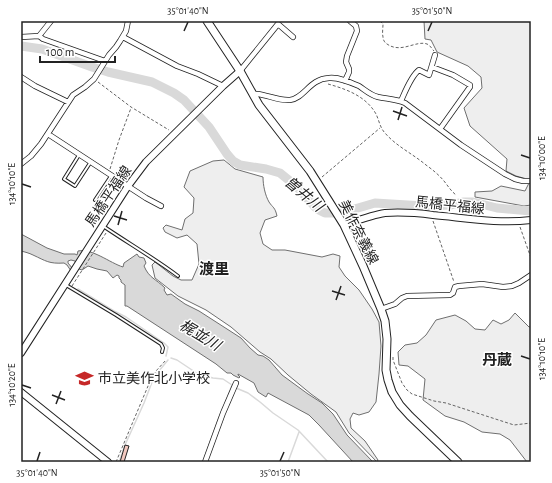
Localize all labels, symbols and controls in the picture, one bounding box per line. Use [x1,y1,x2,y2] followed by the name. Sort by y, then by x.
[167,6,209,16] text: 35°01'40"N
[412,6,452,16] text: 35°01'50"N
[40,38,115,64] scale bar
[46,46,74,58] text: 100 m
[537,136,547,180] text: 134°10'00"E
[7,163,17,205] text: 134°10'10"E
[83,163,134,229] street label: 馬橋平福線
[282,173,328,216] water label: 曽井川
[414,194,486,217] street label: 馬橋平福線
[336,198,381,267] street label: 美作奈義線
[199,261,229,277] district label: 渡里
[177,317,225,354] water label: 梶並川
[537,338,547,380] text: 134°10'10"E
[482,352,512,368] district label: 丹蔵
[7,363,17,407] text: 134°10'20"E
[75,368,95,388] school or university icon: 市立美作北小学校
[98,370,210,386] place label: 市立美作北小学校
[16,468,58,478] text: 35°01'40"N
[260,468,300,478] text: 35°01'50"N

